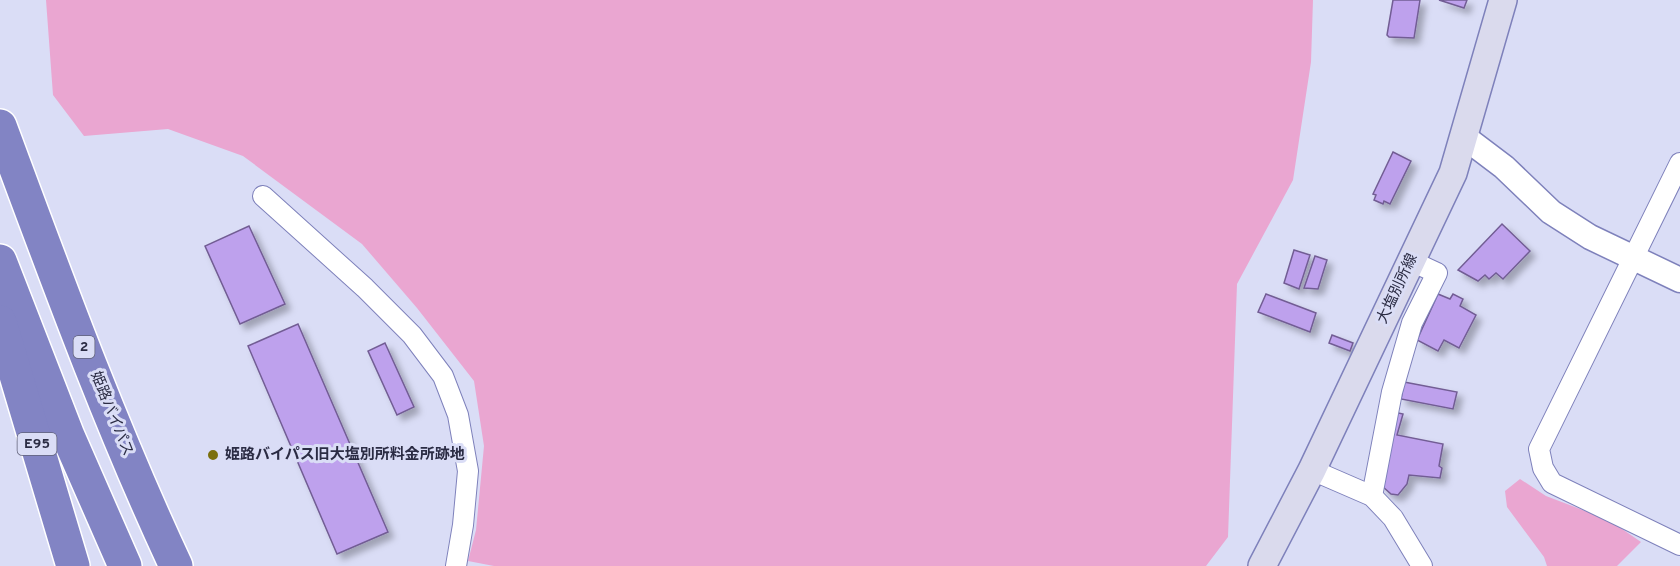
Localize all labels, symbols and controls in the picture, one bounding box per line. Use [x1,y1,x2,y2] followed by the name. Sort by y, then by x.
[1373,251,1422,327] street label: 大塩別所線
[74,336,94,358] road number: 2
[85,369,137,459] street label: 姫路バイパス
[18,433,57,455] road number: E95
[225,445,465,465] place label: 姫路バイパス旧大塩別所料金所跡地
[206,448,220,462] marker: 姫路バイパス旧大塩別所料金所跡地

